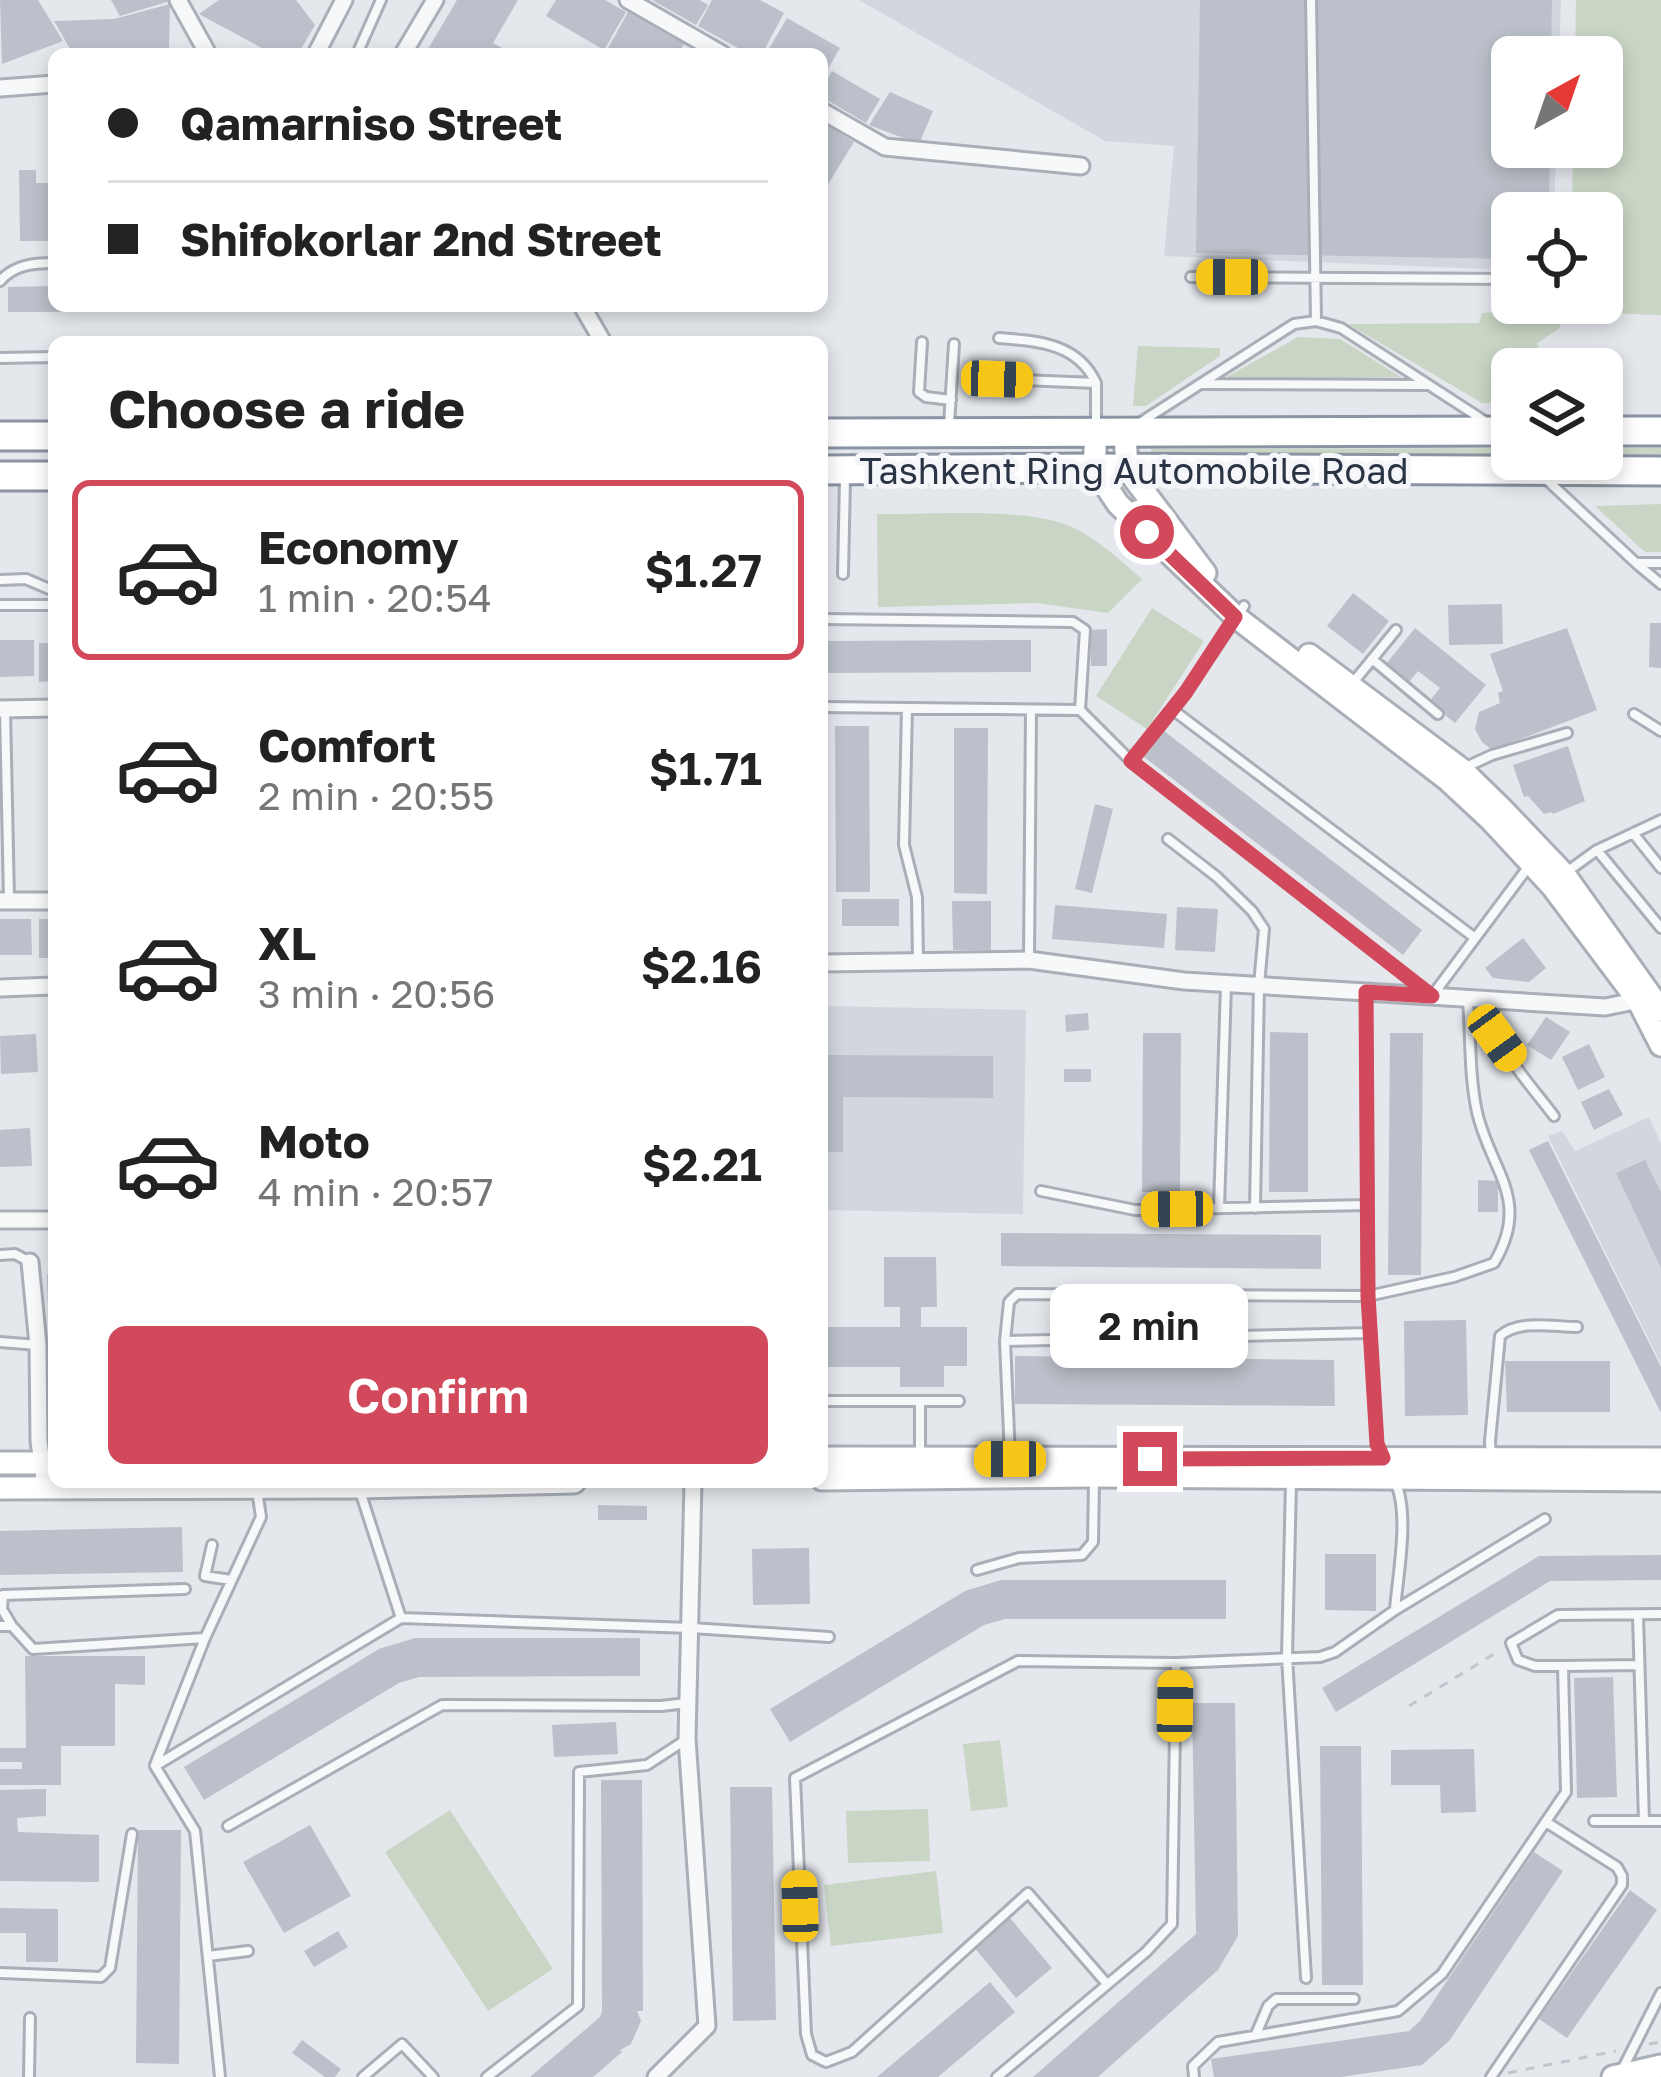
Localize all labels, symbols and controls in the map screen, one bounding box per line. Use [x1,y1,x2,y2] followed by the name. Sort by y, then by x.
[1491,36,1623,168] north arrow
[1491,36,1623,480] map controls
[180,96,562,150] text: Qamarniso Street
[1491,192,1623,324] button: locate
[180,212,662,266] text: Shifokorlar 2nd Street
[1196,259,1268,295] car
[1491,348,1623,480] button: layers
[960,360,1034,398] car
[108,375,465,440] text: Choose a ride
[859,449,1409,492] street label: Tashkent Ring Automobile Road
[1120,505,1174,559] route start
[114,516,222,624] icon: car
[258,520,459,574] text: Economy
[644,543,762,597] text: $1.27
[258,574,492,621] text: 1 min · 20:54
[114,714,222,822] icon: car
[258,718,436,772] text: Comfort
[649,741,762,795] text: $1.71
[258,772,494,819] text: 2 min · 20:55
[114,912,222,1020] icon: car
[258,916,316,970] text: XL
[641,939,762,993] text: $2.16
[258,970,495,1017] text: 3 min · 20:56
[1461,998,1533,1078] car
[114,1110,222,1218] icon: car
[258,1114,370,1168] text: Moto
[642,1137,762,1191] text: $2.21
[258,1168,493,1215] text: 4 min · 20:57
[1141,1190,1213,1228] car
[1051,1285,1249,1369] callout: 2 min
[1098,1302,1200,1349] text: 2 min
[108,1326,768,1464] button: Confirm
[1123,1432,1177,1486] route end
[974,1441,1046,1477] car
[1156,1670,1194,1742] car
[781,1869,819,1943] car

